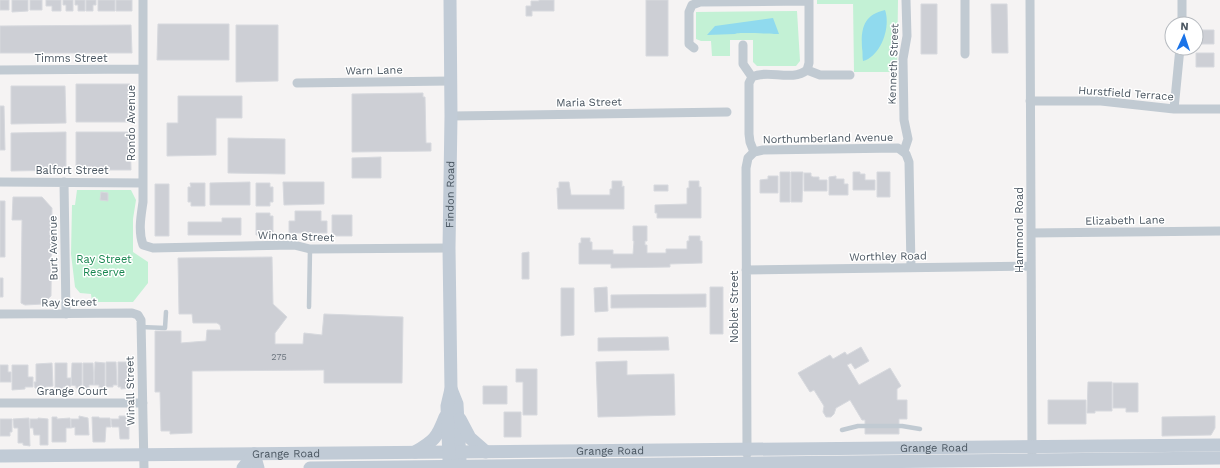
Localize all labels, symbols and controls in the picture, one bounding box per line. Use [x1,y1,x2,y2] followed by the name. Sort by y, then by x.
[1164,16,1204,56] north arrow
[1180,20,1189,33] text: N
[886,23,901,105] street label: Kenneth Street
[34,52,108,65] street label: Timms Street
[345,64,403,77] street label: Warn Lane
[1078,84,1174,103] street label: Hurstfield Terrace
[125,85,138,161] street label: Rondo Avenue
[556,95,622,110] street label: Maria Street
[763,131,893,146] street label: Northumberland Avenue
[443,161,457,228] street label: Findon Road
[35,164,109,177] street label: Balfort Street
[1013,187,1026,273] street label: Hammond Road
[1085,213,1165,228] street label: Elizabeth Lane
[46,215,61,281] street label: Burt Avenue
[257,229,335,244] street label: Winona Street
[849,249,927,264] street label: Worthley Road
[76,253,132,279] park label: Ray Street Reserve
[728,270,741,343] street label: Noblet Street
[41,296,97,309] street label: Ray Street
[271,352,287,362] house number: 275
[123,356,138,426] street label: Winall Street
[37,385,108,398] street label: Grange Court
[900,441,968,455] street label: Grange Road
[576,444,644,458] street label: Grange Road
[252,447,320,461] street label: Grange Road

